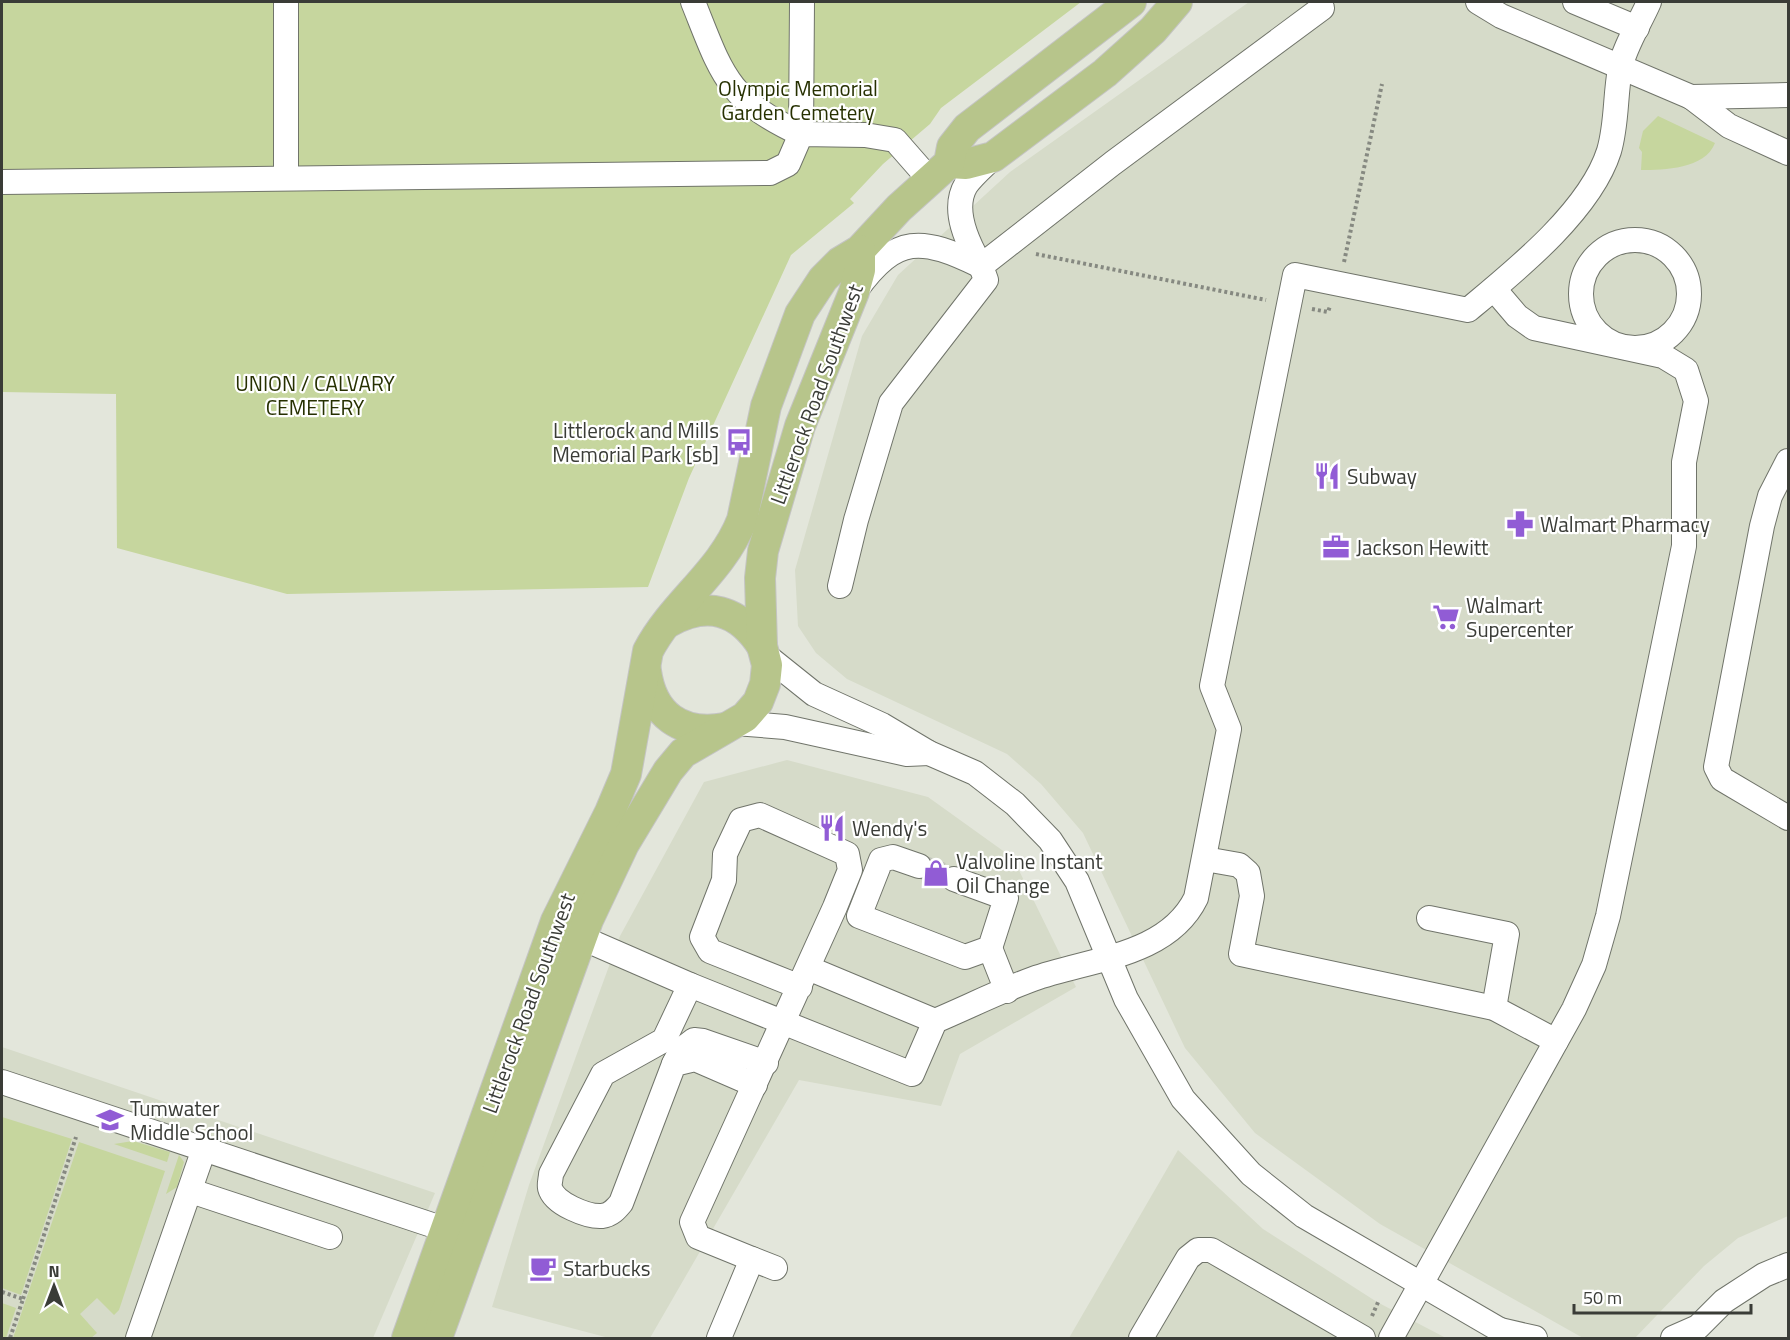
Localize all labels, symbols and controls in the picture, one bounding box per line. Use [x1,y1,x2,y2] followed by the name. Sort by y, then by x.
[718,72,878,128] park label: Olympic Memorial Garden Cemetery
[761,279,871,509] street label: Littlerock Road Southwest
[235,367,395,423] park label: UNION / CALVARY CEMETERY
[552,414,719,470] place label: Littlerock and Mills Memorial Park [sb]
[724,427,754,457] bus stop icon: Littlerock and Mills Memorial Park [sb]
[1347,460,1417,492] place label: Subway
[1312,461,1342,491] restaurant icon: Subway
[1540,508,1710,540] place label: Walmart Pharmacy
[1505,509,1535,539] pharmacy icon: Walmart Pharmacy
[1356,531,1489,563] place label: Jackson Hewitt
[1321,532,1351,562] office icon: Jackson Hewitt
[1466,589,1573,645] place label: Walmart Supercenter
[1431,602,1461,632] supermarket icon: Walmart Supercenter
[852,812,927,844] place label: Wendy's
[817,813,847,843] restaurant icon: Wendy's
[956,845,1103,901] place label: Valvoline Instant Oil Change
[921,858,951,888] shop icon: Valvoline Instant Oil Change
[473,888,583,1118] street label: Littlerock Road Southwest
[130,1092,253,1148] place label: Tumwater Middle School
[95,1105,125,1135] school or university icon: Tumwater Middle School
[563,1252,651,1284] place label: Starbucks
[528,1253,558,1283] cafe icon: Starbucks
[24,1256,84,1316] north arrow
[48,1259,60,1283] text: N
[1574,1277,1751,1315] scale bar
[1583,1284,1622,1311] text: 50 m

